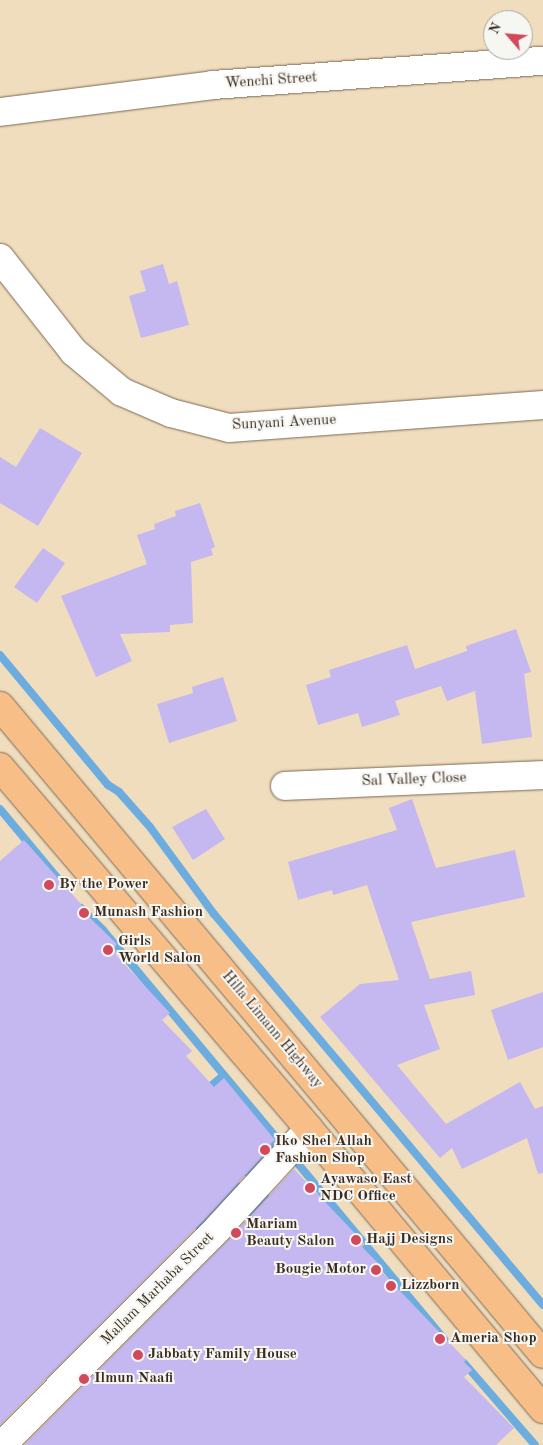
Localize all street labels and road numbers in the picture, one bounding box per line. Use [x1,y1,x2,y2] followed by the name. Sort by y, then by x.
[224,69,318,93] street label: Wenchi Street
[231,411,337,435] street label: Sunyani Avenue
[361,769,467,791] street label: Sal Valley Close
[218,968,326,1092] street label: Hilla Limann Highway
[98,1229,218,1349] street label: Mallam Marhaba Street

